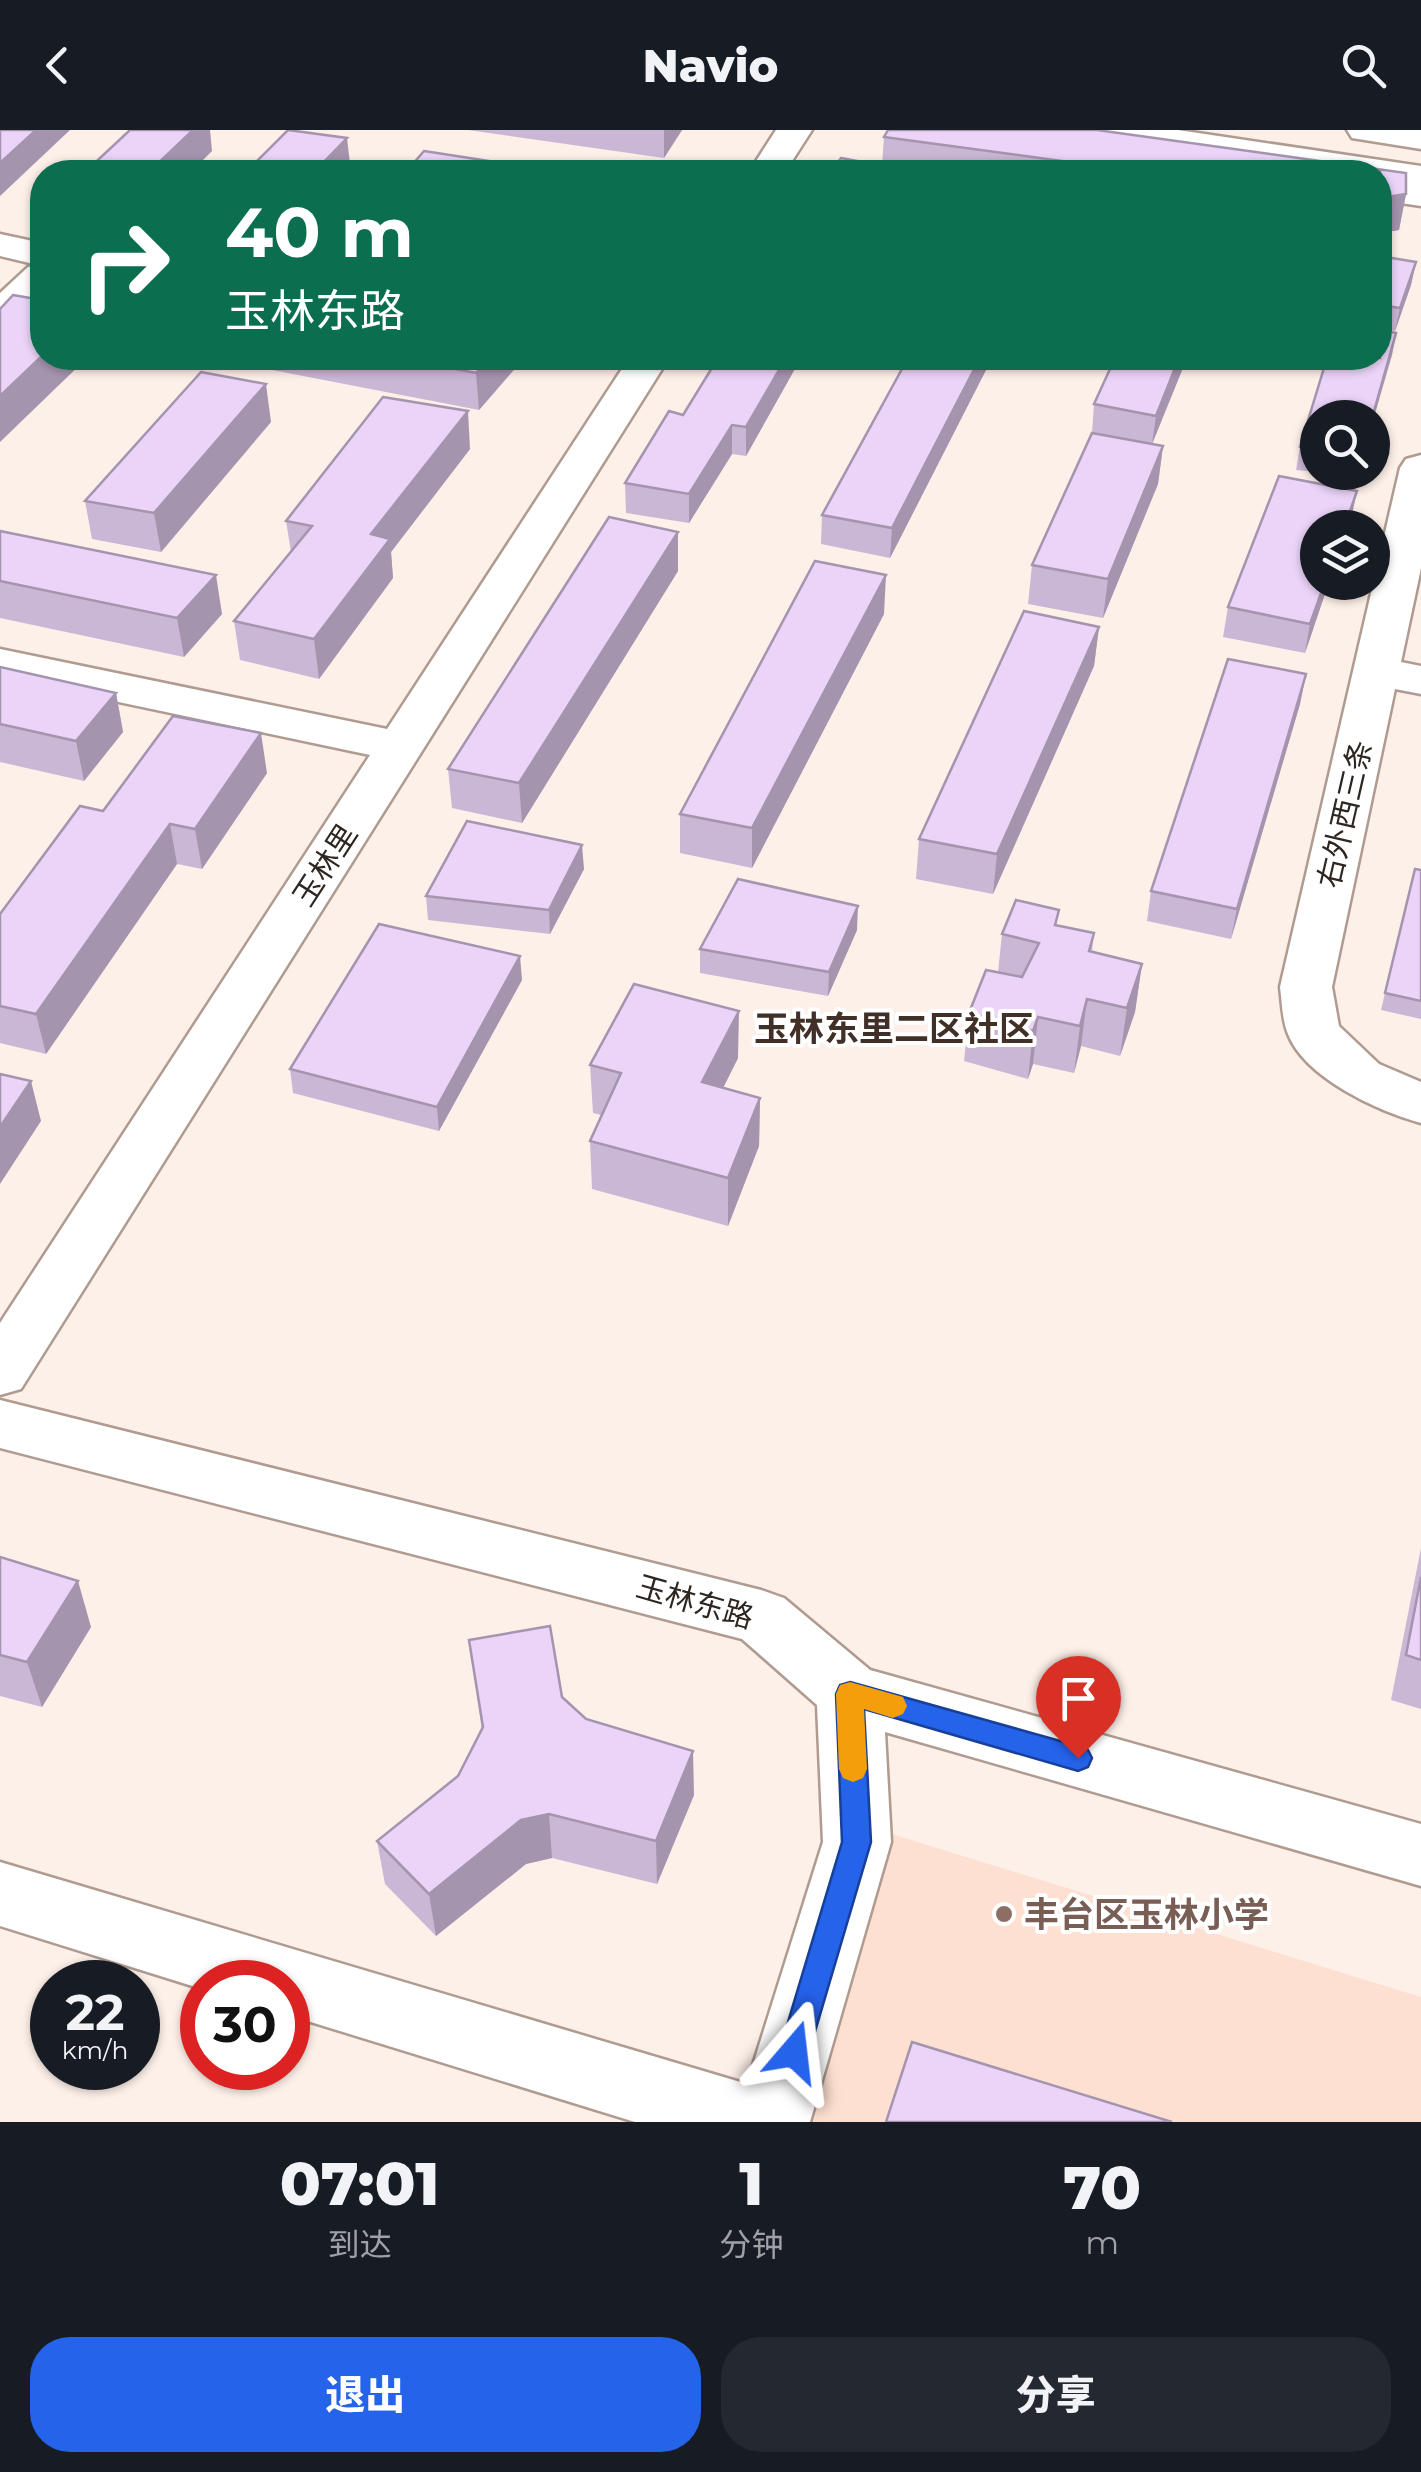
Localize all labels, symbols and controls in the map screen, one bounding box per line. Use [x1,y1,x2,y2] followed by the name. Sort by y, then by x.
[30,38,85,93] icon: back
[642,38,779,93] text: Navio
[1336,38,1391,93] icon: search
[225,189,414,275] text: 40 m
[60,200,190,330] icon: right
[225,283,405,338] text: 玉林东路
[1300,400,1390,600] map controls
[1300,400,1390,490] button: search
[1300,510,1390,600] button: layers
[1310,737,1380,891] street label: 右外西三条
[285,817,365,913] street label: 玉林里
[754,1007,1034,1050] district label: 玉林东里二区社区
[632,1568,758,1636] street label: 玉林东路
[1036,1656,1121,1759] pin
[1051,1671,1106,1726] icon: arrive
[1024,1893,1269,1936] place label: 丰台区玉林小学
[993,1903,1015,1925] marker: 丰台区玉林小学
[180,1960,310,2090] speed limit sign: 30
[66,1982,125,2043] text: 22
[742,2000,846,2104] position arrow
[62,2035,128,2065] text: km/h
[280,2147,440,2220] text: 07:01
[739,2147,764,2220] text: 1
[1063,2151,1141,2224] text: 70
[1085,2223,1119,2262] text: m
[328,2225,392,2264] text: 到达
[719,2225,783,2264] text: 分钟
[30,2337,701,2452] button: 退出
[721,2337,1391,2452] button: 分享

